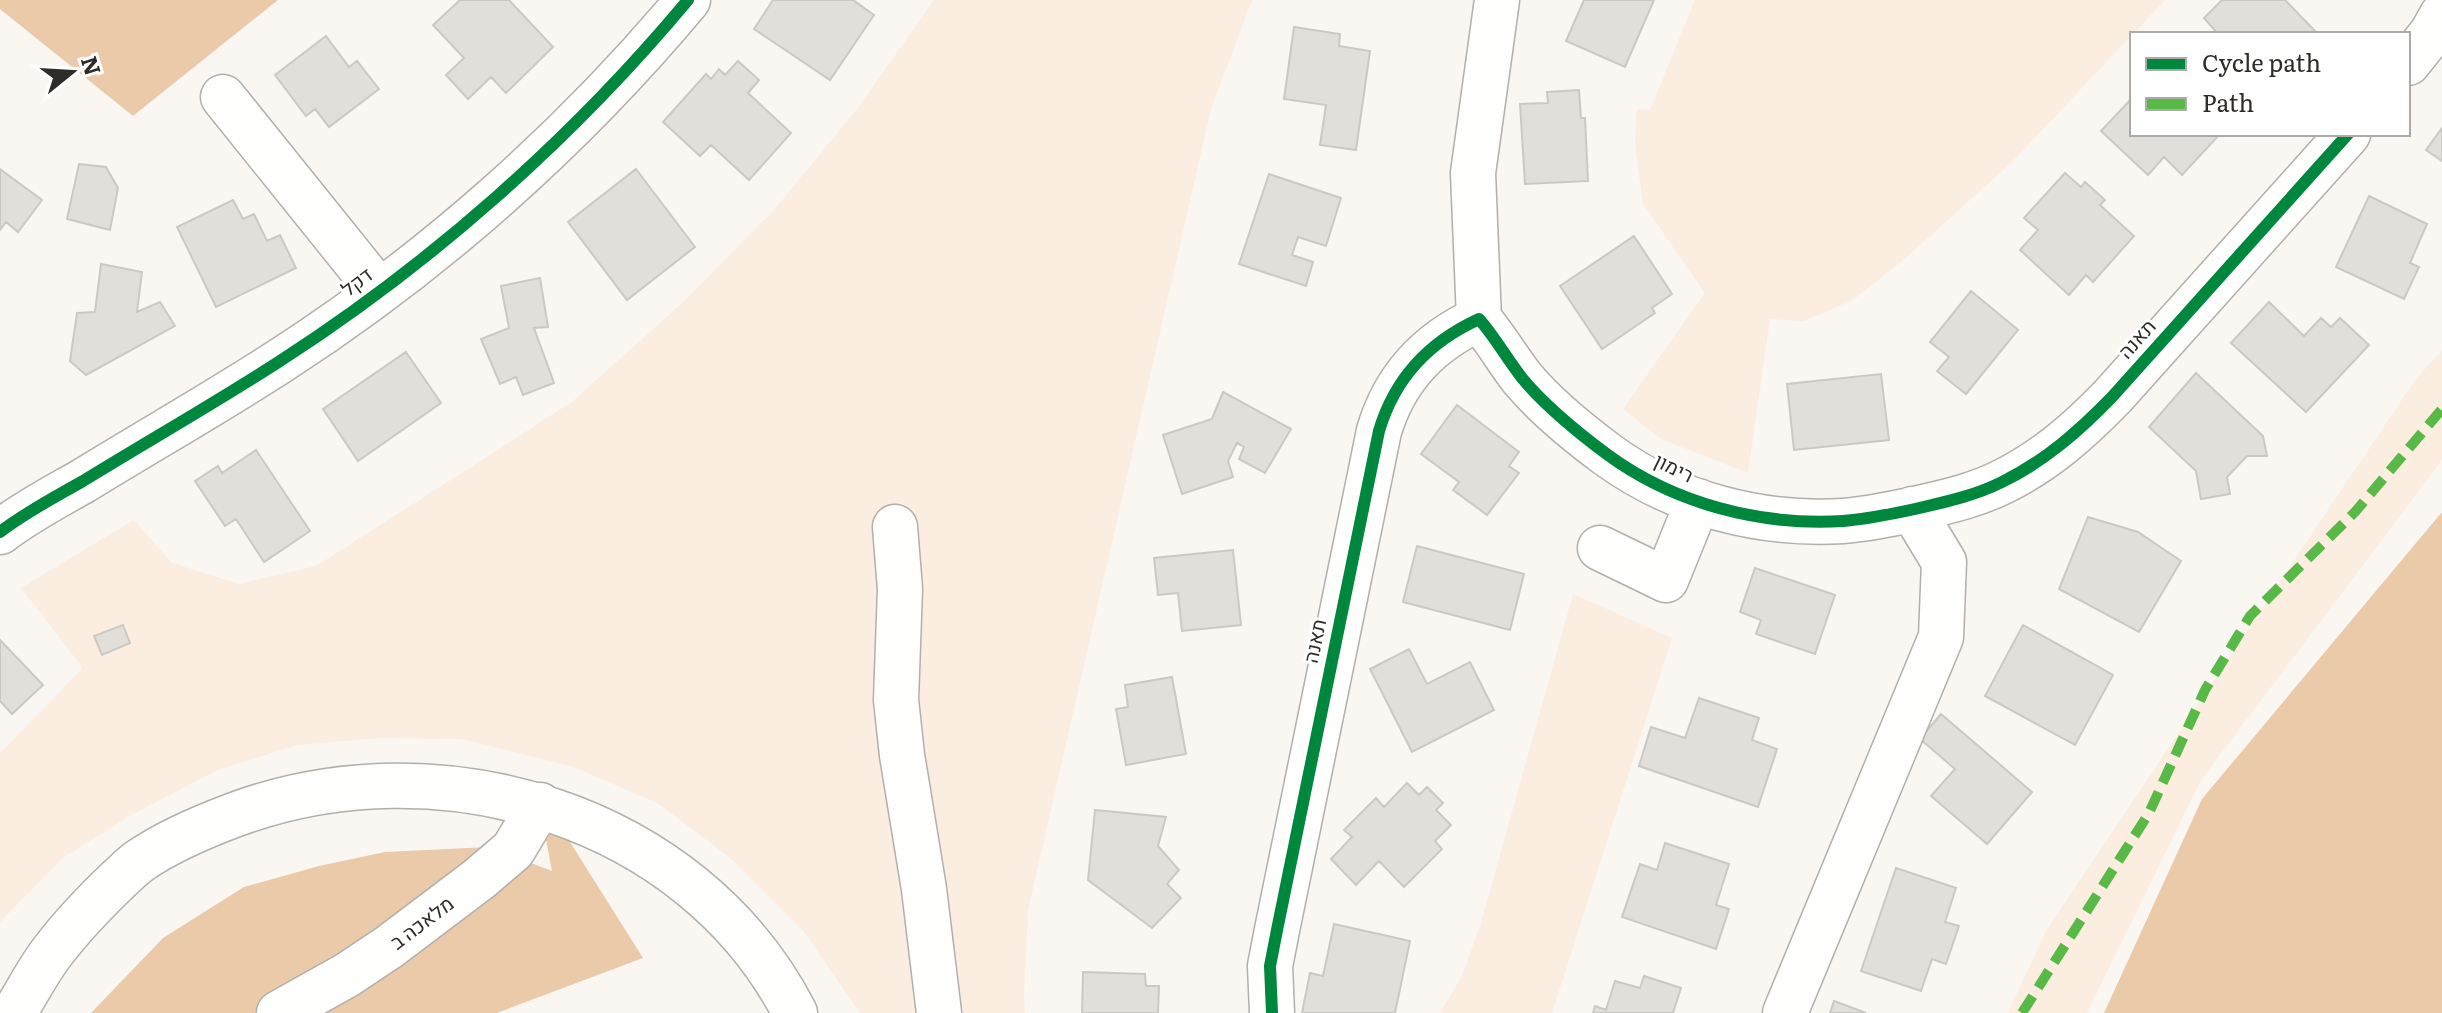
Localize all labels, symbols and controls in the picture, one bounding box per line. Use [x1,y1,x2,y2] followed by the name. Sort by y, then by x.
[32,32,112,112] north arrow
[2130,32,2410,136] legend
[2202,44,2321,79] text: Cycle path
[74,51,111,79] text: N
[2202,84,2254,119] text: Path
[334,258,378,302] street label: דקל
[2110,311,2161,364] street label: תאנה
[1650,444,1700,488] street label: רימון
[1294,616,1332,665] street label: תאנה
[383,888,459,955] street label: מלאכה ב

